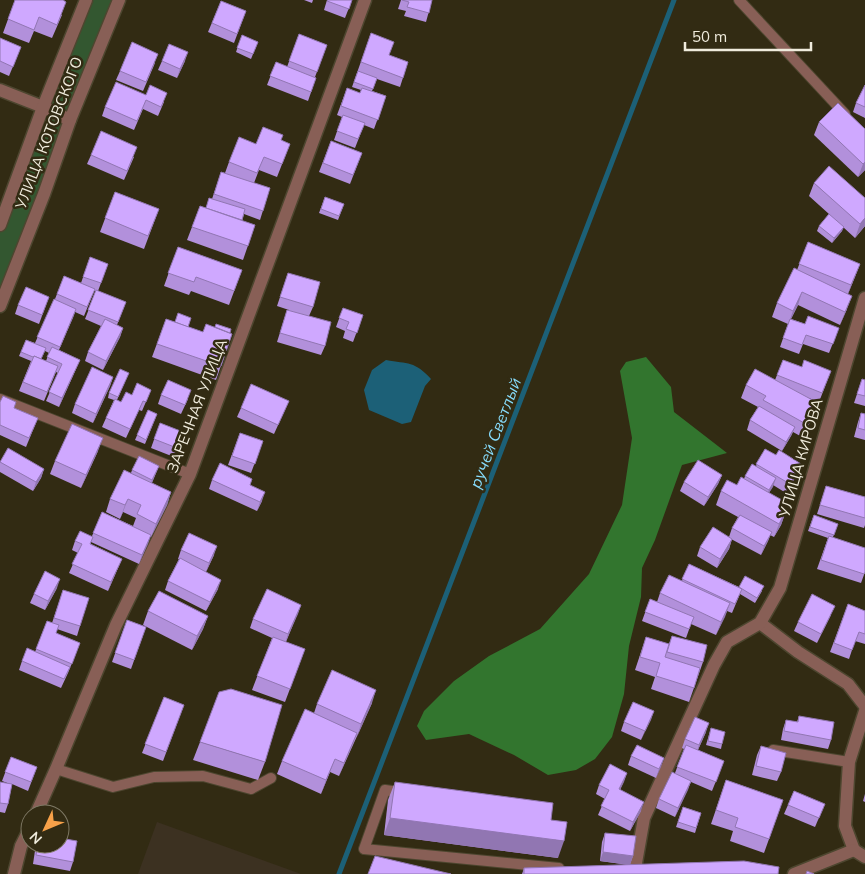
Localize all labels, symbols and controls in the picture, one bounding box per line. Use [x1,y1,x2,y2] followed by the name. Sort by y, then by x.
[685,20,811,52] scale bar
[692,27,727,46] text: 50 m
[10,54,86,213] street label: УЛИЦА КОТОВСКОГО
[162,336,231,476] street label: ЗАРЕЧНАЯ УЛИЦА
[465,375,525,491] water label: ручей Светлый
[774,396,827,521] street label: УЛИЦА КИРОВА
[20,804,70,854] north arrow
[26,828,46,848] text: N

